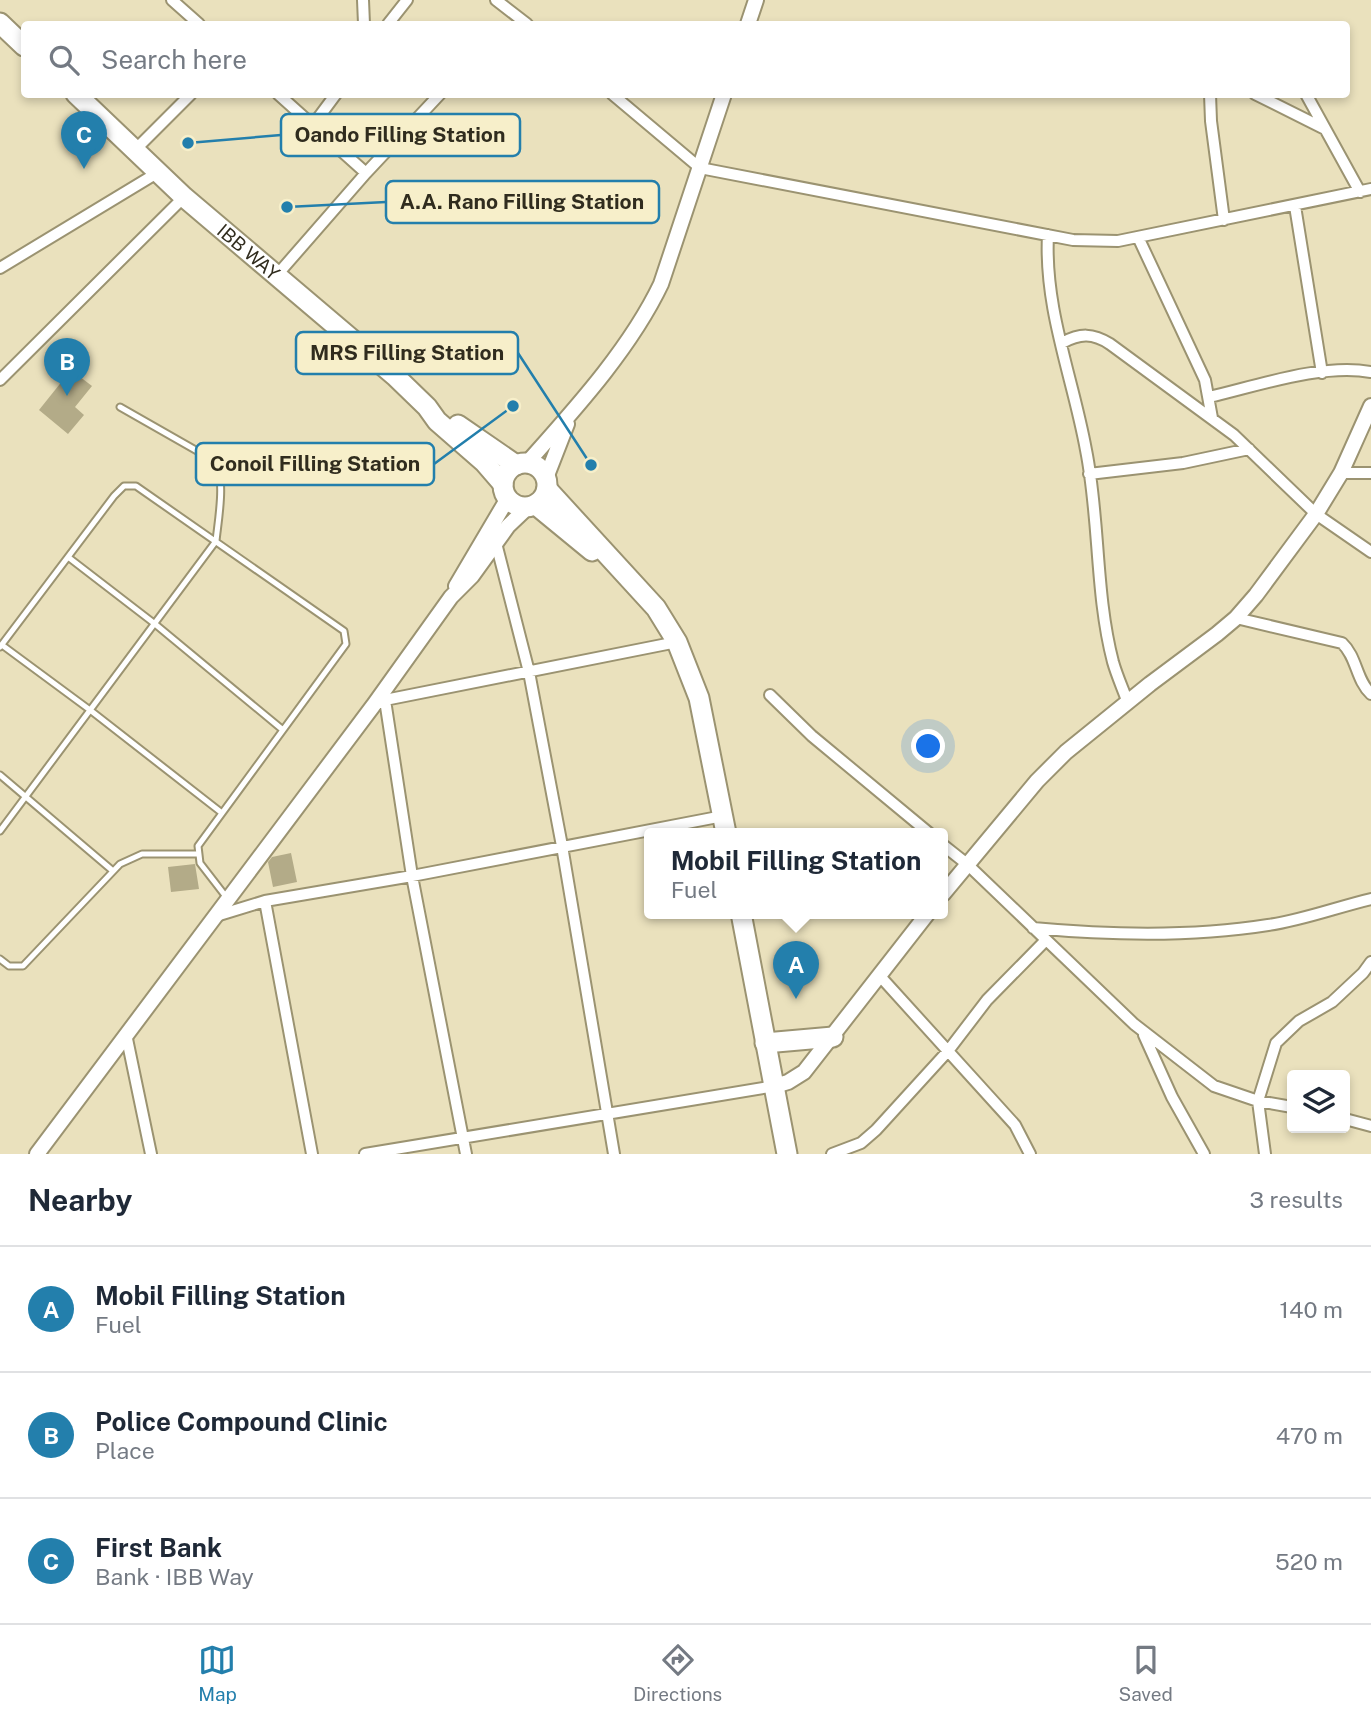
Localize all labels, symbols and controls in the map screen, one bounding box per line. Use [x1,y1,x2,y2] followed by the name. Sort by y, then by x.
[21,21,1350,98] search box
[45,41,83,79] icon: search
[101,44,247,75] text: Search here
[61,111,107,169] pin: C
[281,114,520,156] callout: Oando Filling Station
[295,122,505,147] text: Oando Filling Station
[386,181,659,223] callout: A.A. Rano Filling Station
[400,189,644,214] text: A.A. Rano Filling Station
[213,219,285,285] street label: IBB WAY
[296,332,518,374] callout: MRS Filling Station
[44,338,90,396] pin: B
[310,340,504,365] text: MRS Filling Station
[196,443,434,485] callout: Conoil Filling Station
[210,451,420,476] text: Conoil Filling Station
[911,729,945,763] your location
[644,828,948,919] popup
[671,845,921,876] text: Mobil Filling Station
[671,876,717,903] text: Fuel
[773,941,819,999] pin: A
[1287,1070,1350,1133] map controls
[1287,1070,1350,1133] button: layers
[28,1182,132,1218] text: Nearby
[1249,1186,1343,1213] text: 3 results
[95,1280,346,1311] text: Mobil Filling Station
[43,1296,59,1323] text: A
[1280,1296,1343,1323] text: 140 m
[95,1311,142,1338] text: Fuel
[95,1406,388,1437] text: Police Compound Clinic
[43,1422,59,1449] text: B
[1276,1422,1343,1449] text: 470 m
[95,1437,155,1464] text: Place
[95,1532,222,1563] text: First Bank
[43,1548,59,1575] text: C
[1275,1548,1343,1575] text: 520 m
[95,1563,254,1590] text: Bank · IBB Way
[198,1641,237,1705] tab: Map
[633,1641,722,1705] tab: Directions
[1119,1641,1173,1705] tab: Saved

